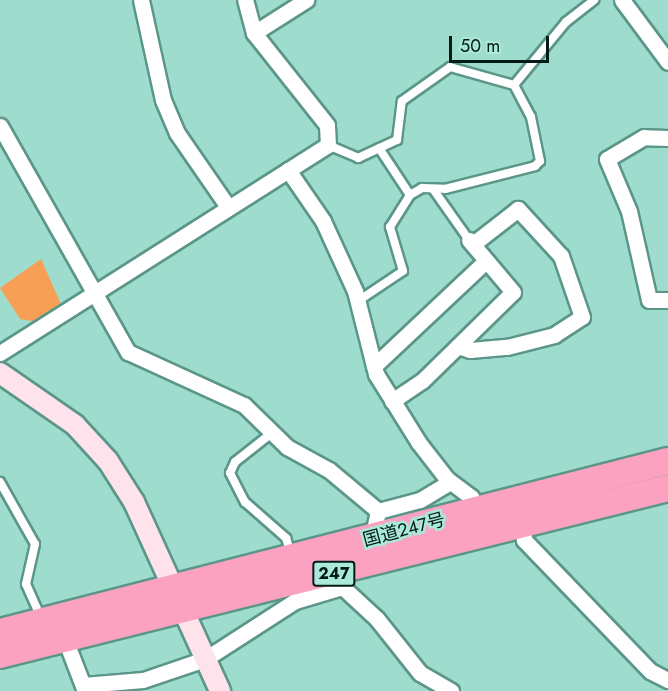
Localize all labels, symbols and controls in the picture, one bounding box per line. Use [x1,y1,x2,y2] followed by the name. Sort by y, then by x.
[452,24,552,62] scale bar
[460,33,500,59] text: 50 m
[361,509,447,551] street label: 国道247号
[312,561,356,587] road number: 247

